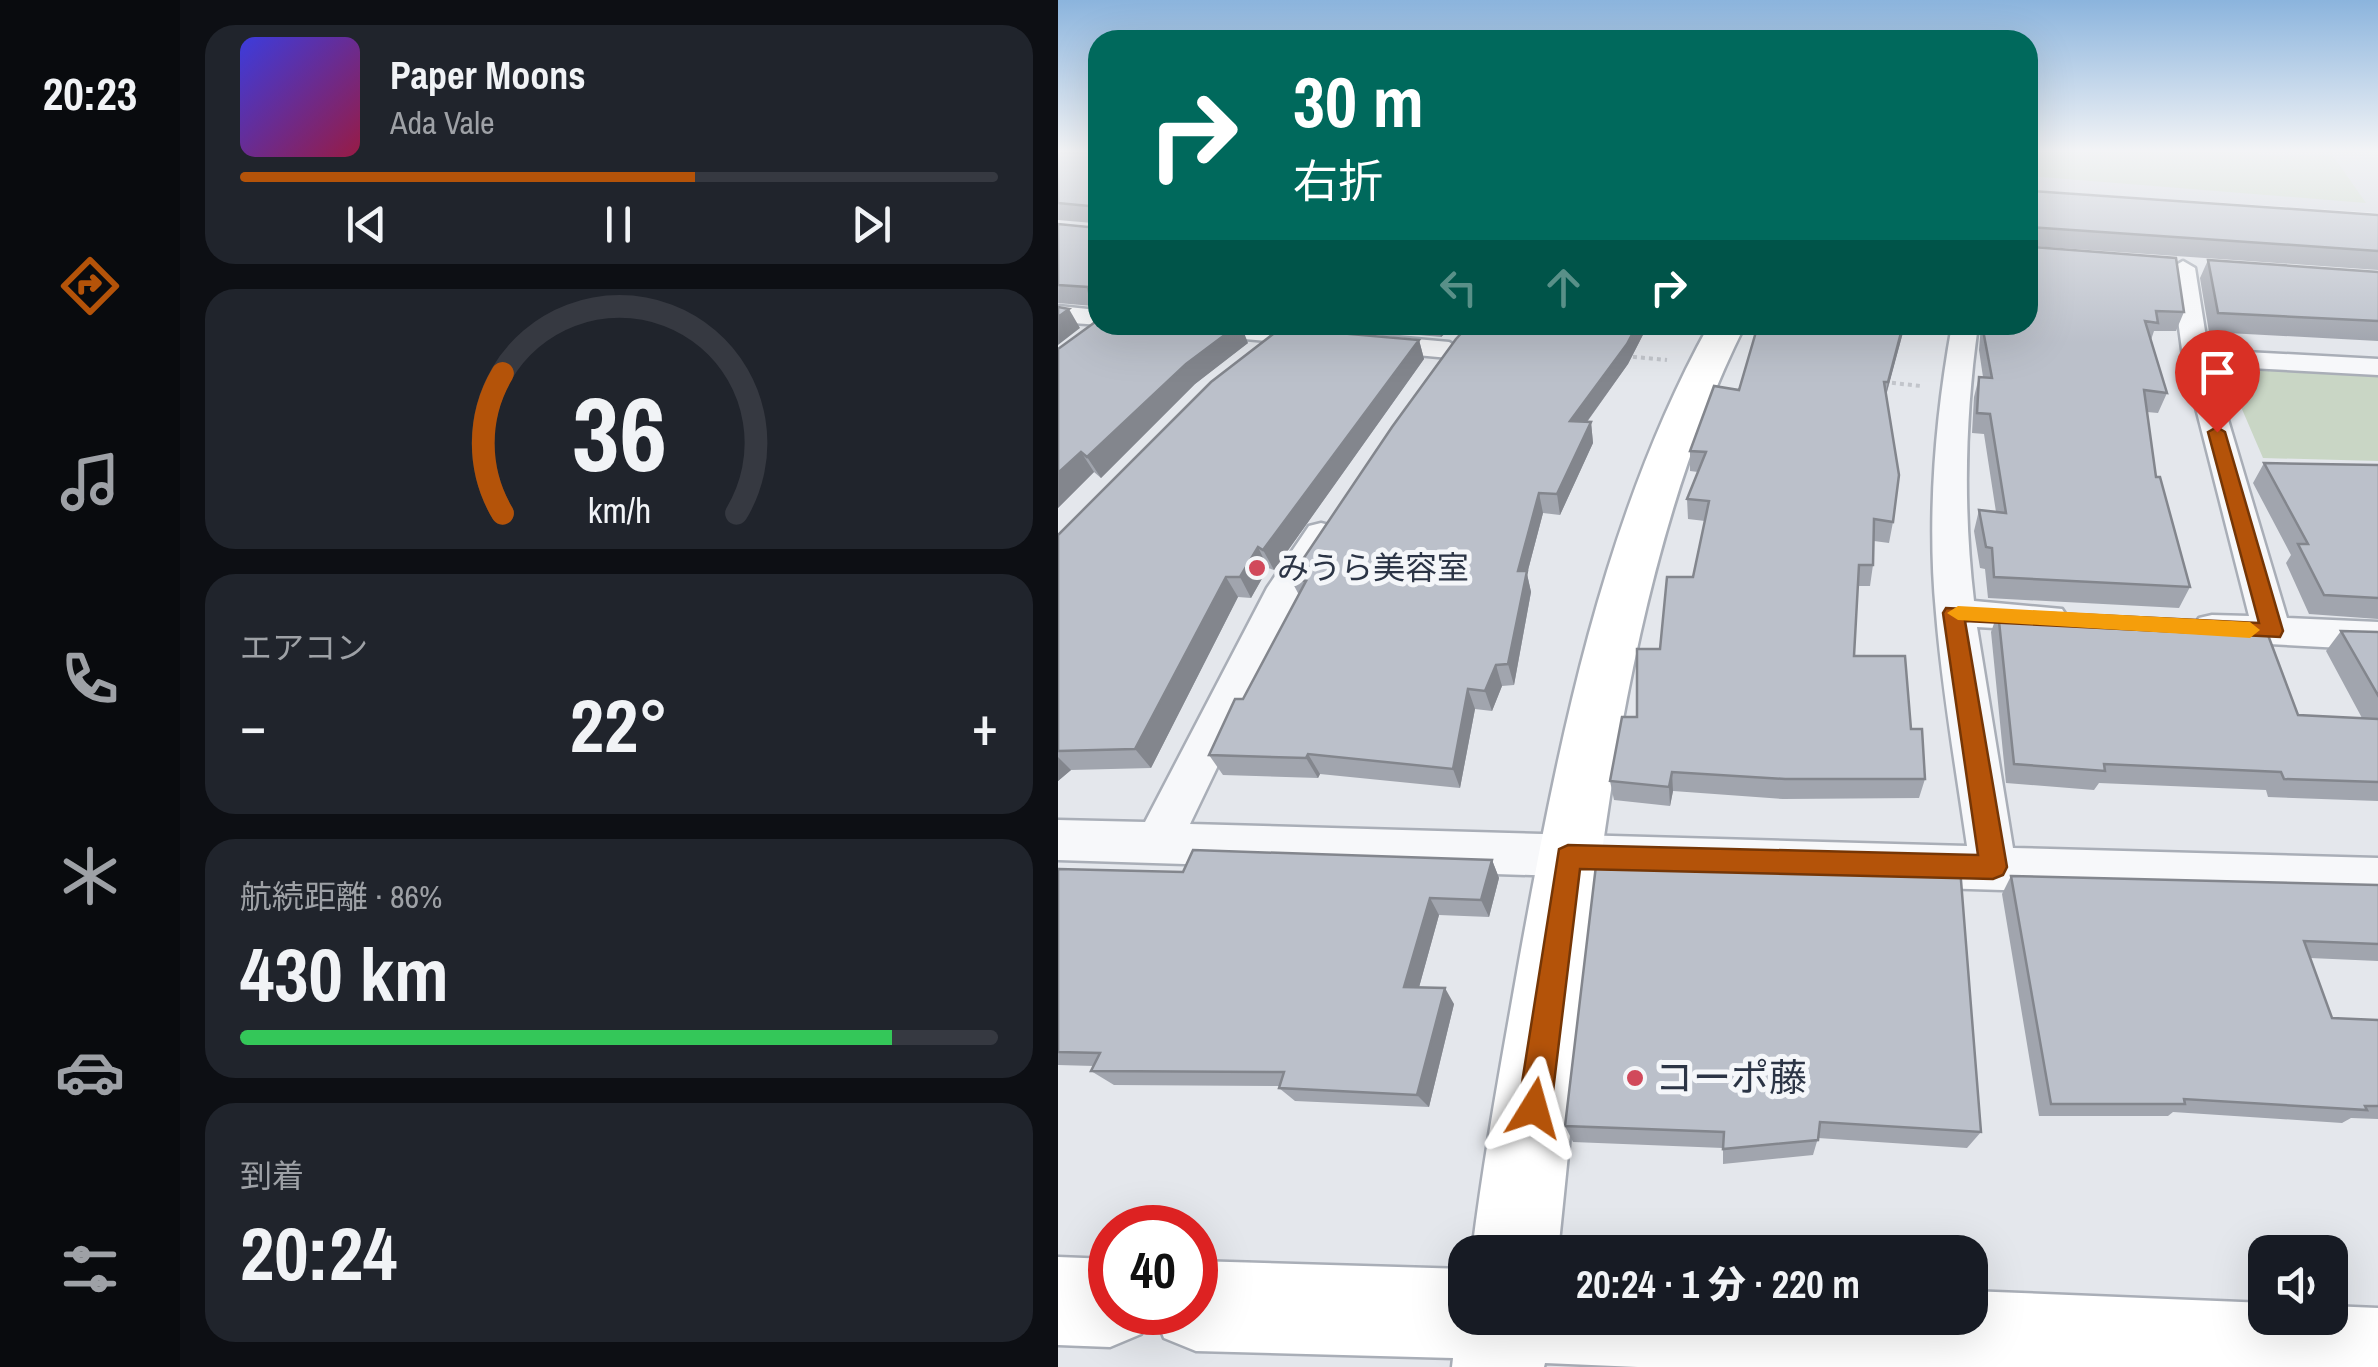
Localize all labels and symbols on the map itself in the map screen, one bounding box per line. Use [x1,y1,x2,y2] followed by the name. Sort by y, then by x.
[2175,330,2260,433] pin
[1277,546,1469,589] place label: みうら美容室
[1246,557,1268,579] marker: みうら美容室
[1655,1052,1807,1103] place label: コーポ藤
[1482,1056,1586,1160] position arrow
[1624,1067,1646,1089] marker: コーポ藤
[1088,1205,1218,1335] speed limit sign: 40

